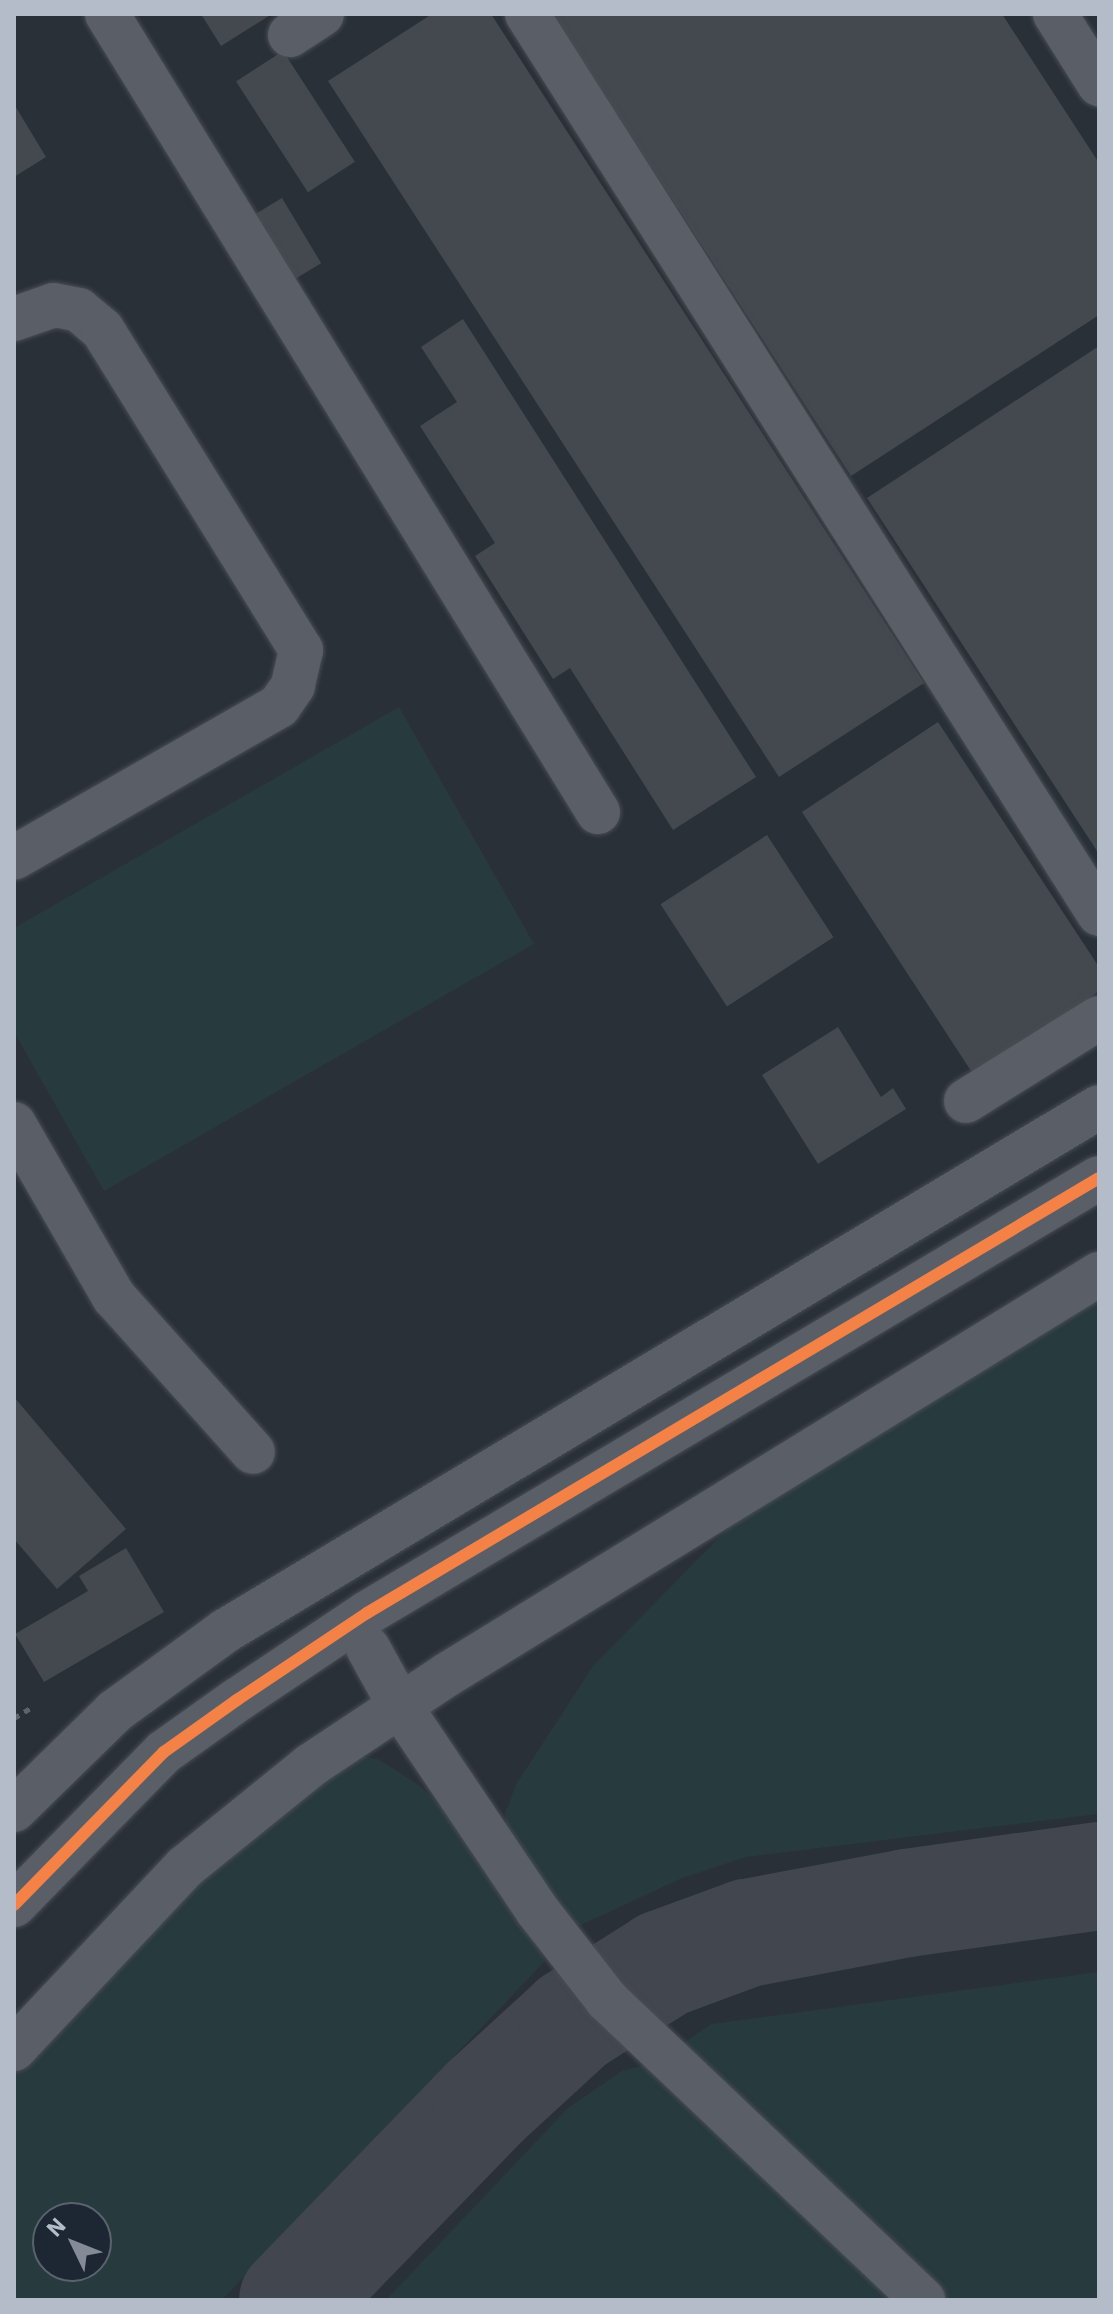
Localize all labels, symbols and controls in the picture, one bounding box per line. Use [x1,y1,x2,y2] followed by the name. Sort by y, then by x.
[32,2202,112,2282] north arrow
[40,2211,72,2242] text: N

